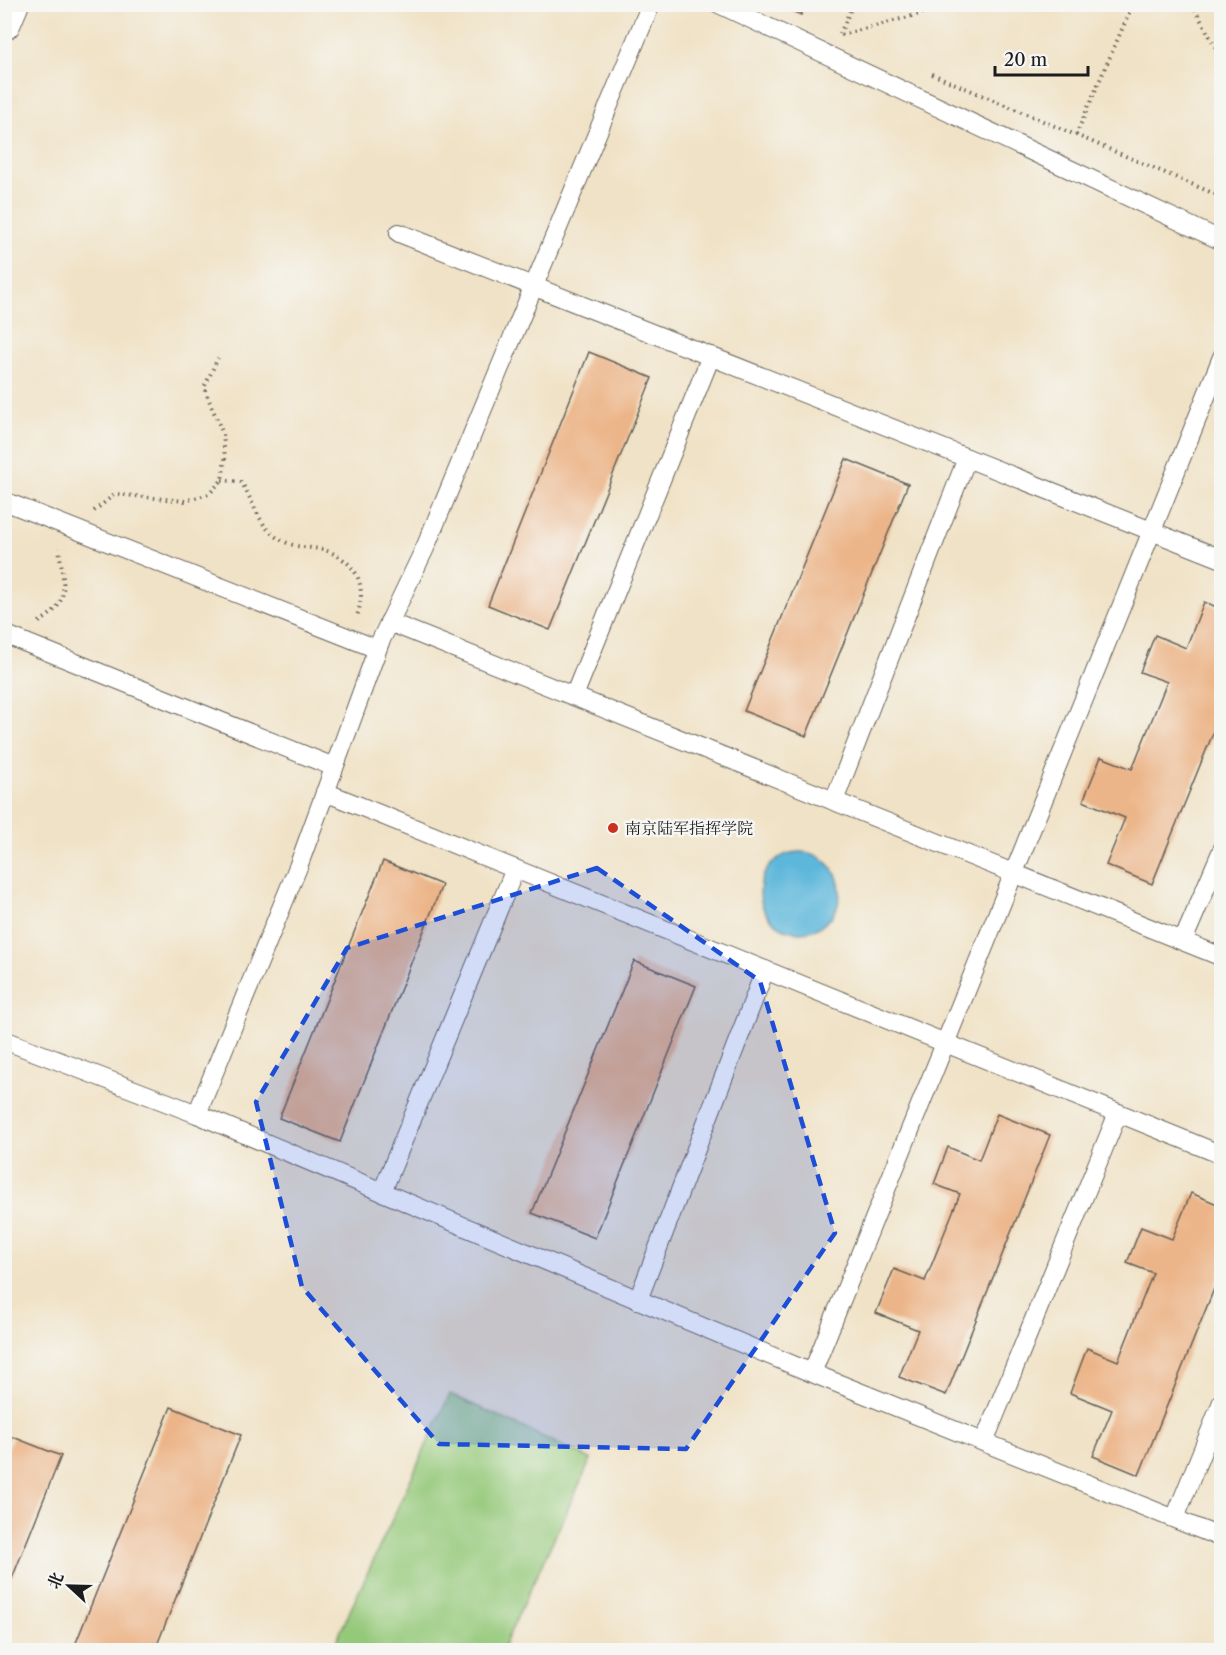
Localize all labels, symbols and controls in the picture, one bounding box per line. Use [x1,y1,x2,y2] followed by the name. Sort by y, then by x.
[995,39,1088,77] scale bar
[1004,49,1048,71] text: 20 m
[625,818,753,838] place label: 南京陆军指挥学院
[606,821,620,835] marker: 南京陆军指挥学院
[39,1556,99,1616] north arrow
[43,1569,67,1592] text: 北

